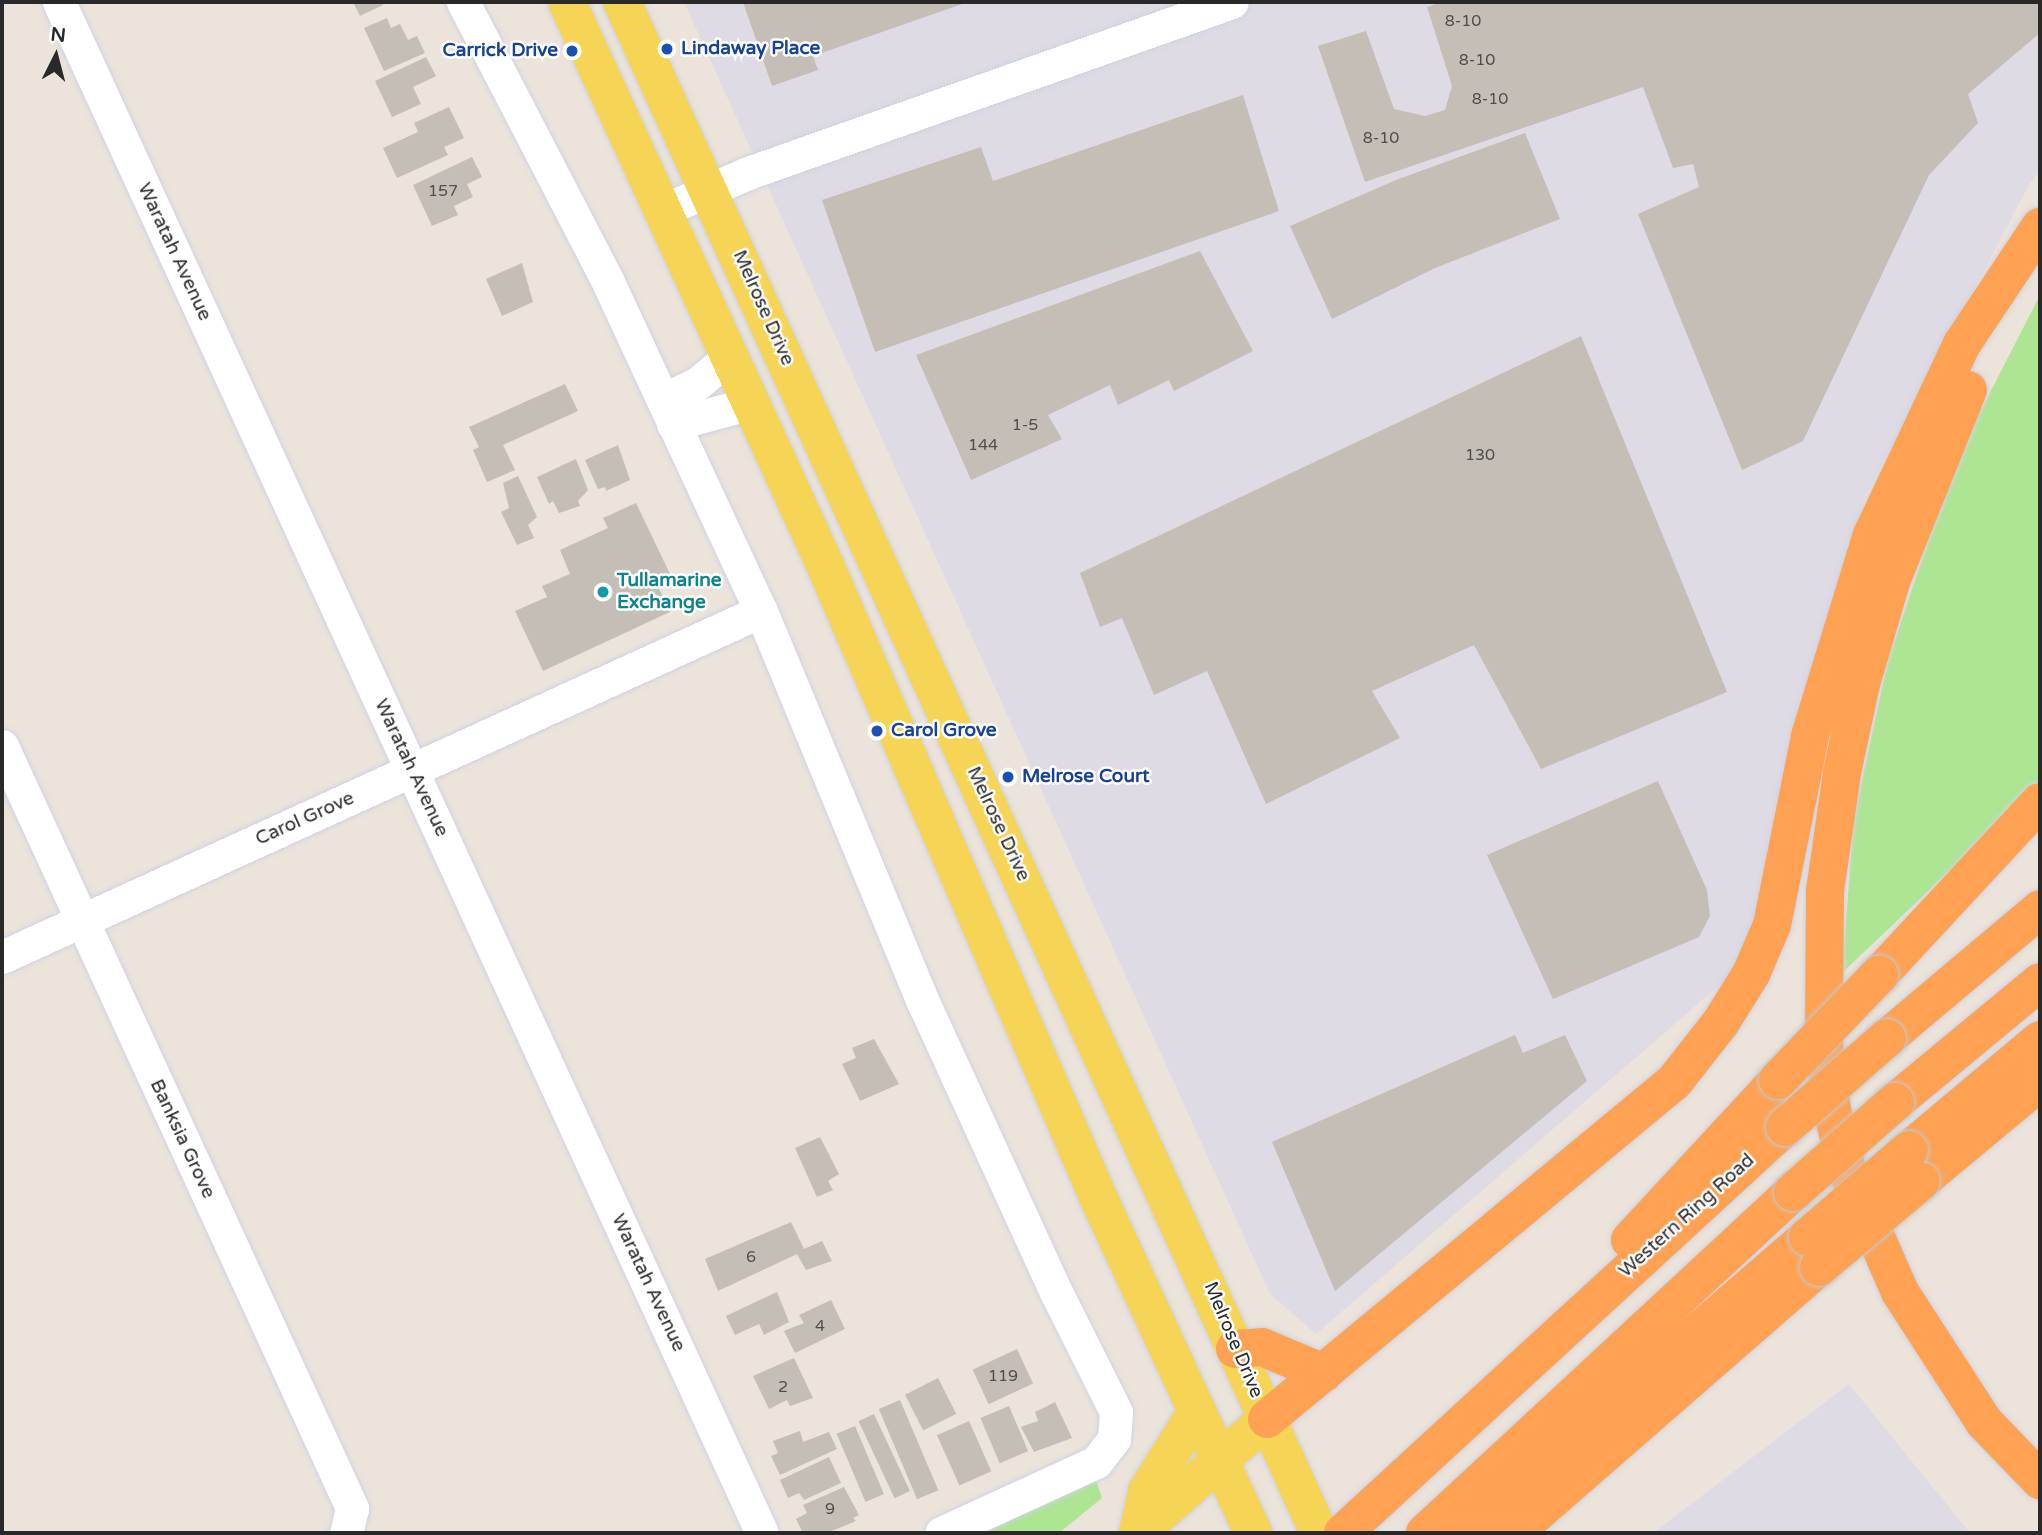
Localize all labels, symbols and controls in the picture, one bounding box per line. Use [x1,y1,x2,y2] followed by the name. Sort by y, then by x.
[1445,11,1481,31] house number: 8-10
[21,21,91,91] north arrow
[49,23,67,47] text: N
[681,38,820,60] place label: Lindaway Place
[443,40,558,62] place label: Carrick Drive
[659,41,675,57] marker: Lindaway Place
[564,43,580,59] marker: Carrick Drive
[1459,50,1495,70] house number: 8-10
[1472,89,1508,109] house number: 8-10
[1363,128,1399,148] house number: 8-10
[132,180,216,324] street label: Waratah Avenue
[428,181,458,201] house number: 157
[727,247,799,369] street label: Melrose Drive
[1012,415,1038,435] house number: 1-5
[968,435,998,455] house number: 144
[1465,445,1495,465] house number: 130
[617,570,722,614] place label: Tullamarine Exchange
[595,584,611,600] marker: Tullamarine Exchange
[369,696,453,840] street label: Waratah Avenue
[891,720,997,742] place label: Carol Grove
[869,723,885,739] marker: Carol Grove
[962,763,1034,885] street label: Melrose Drive
[1022,766,1149,788] place label: Melrose Court
[1000,769,1016,785] marker: Melrose Court
[252,787,358,851] street label: Carol Grove
[144,1076,220,1202] street label: Banksia Grove
[1615,1149,1759,1283] street label: Western Ring Road
[606,1211,690,1355] street label: Waratah Avenue
[746,1247,756,1267] house number: 6
[1198,1279,1268,1401] street label: Melrose Drive
[815,1316,825,1336] house number: 4
[988,1366,1018,1386] house number: 119
[778,1377,788,1397] house number: 2
[825,1499,835,1519] house number: 9

